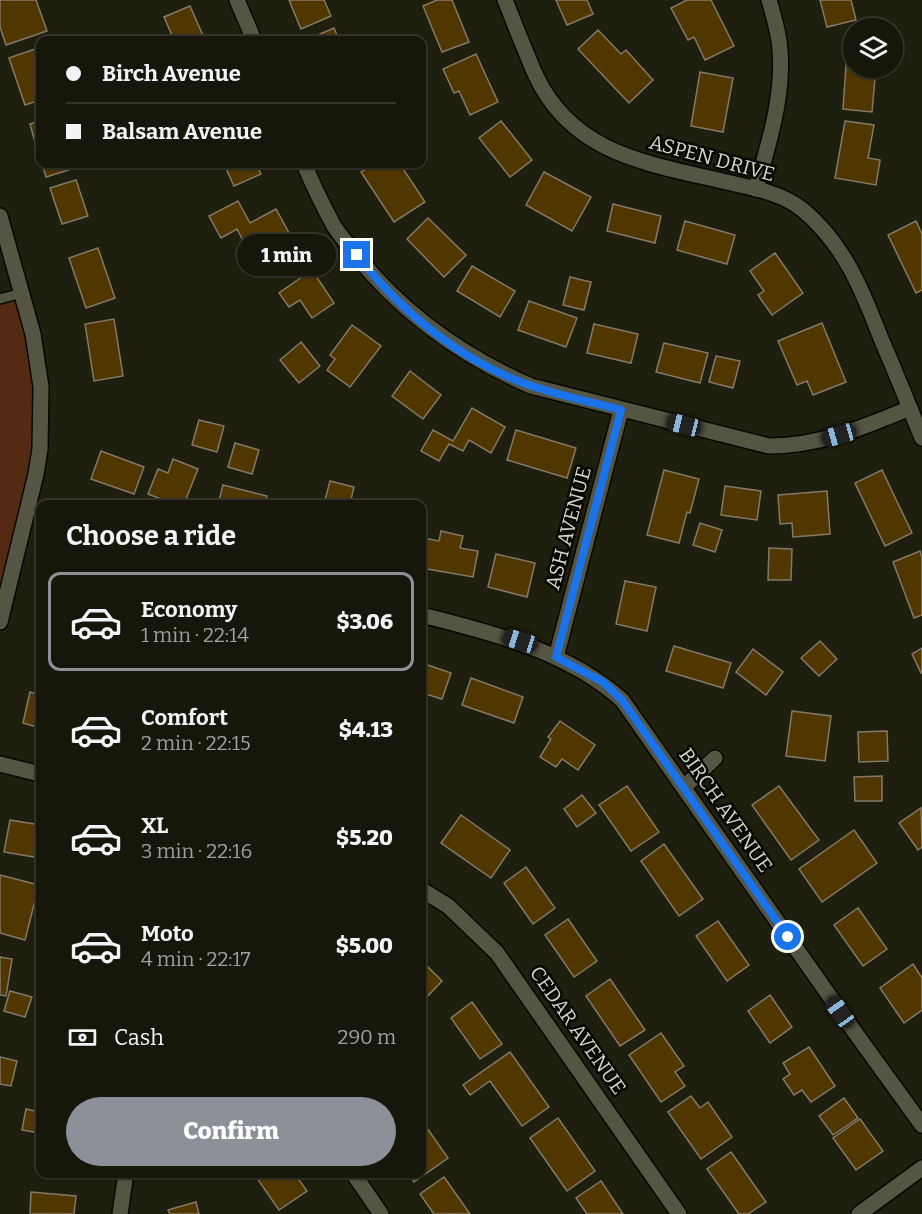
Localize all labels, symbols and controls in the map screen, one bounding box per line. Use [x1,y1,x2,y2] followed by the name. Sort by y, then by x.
[843,18,903,78] map controls
[843,18,903,78] button: layers
[102,60,241,87] text: Birch Avenue
[102,118,262,145] text: Balsam Avenue
[647,130,777,186] street label: ASPEN DRIVE
[237,234,336,276] callout: 1 min
[343,241,370,268] route end
[261,243,312,267] text: 1 min
[664,412,704,438] car
[819,421,859,449] car
[540,464,596,592] street label: ASH AVENUE
[66,520,236,552] text: Choose a ride
[69,595,123,649] icon: car
[141,596,237,623] text: Economy
[336,608,393,635] text: $3.06
[141,623,249,647] text: 1 min · 22:14
[500,627,540,655] car
[69,703,123,757] icon: car
[141,704,228,731] text: Comfort
[339,716,393,743] text: $4.13
[141,731,251,755] text: 2 min · 22:15
[674,743,778,877] street label: BIRCH AVENUE
[69,811,123,865] icon: car
[141,812,168,839] text: XL
[336,824,393,851] text: $5.20
[141,839,252,863] text: 3 min · 22:16
[69,919,123,973] icon: car
[141,920,194,947] text: Moto
[774,923,801,950] route start
[336,932,393,959] text: $5.00
[141,947,251,971] text: 4 min · 22:17
[525,961,631,1099] street label: CEDAR AVENUE
[822,992,858,1032] car
[66,1021,99,1054] icon: cash
[114,1024,164,1051] text: Cash
[338,1025,396,1049] text: 290 m
[66,1097,396,1166] button: Confirm

